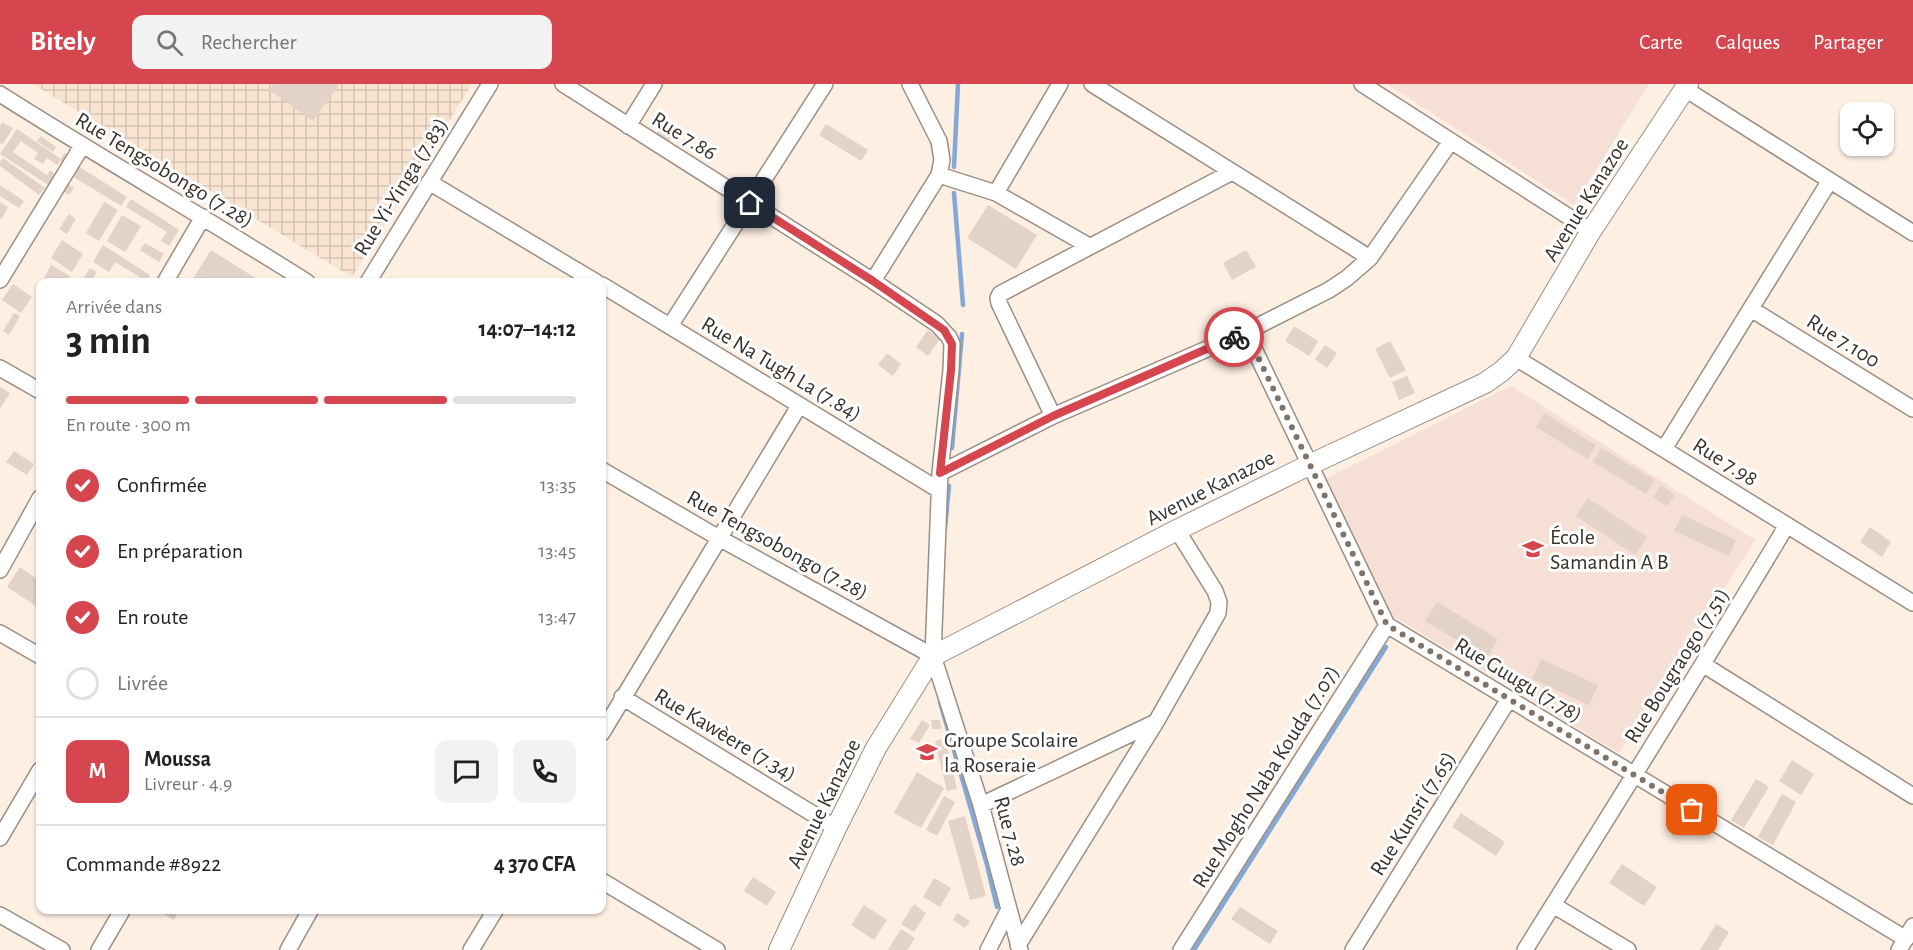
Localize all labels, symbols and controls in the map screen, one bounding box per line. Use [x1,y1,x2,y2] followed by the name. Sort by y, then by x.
[132,15,552,69] search box
[153,26,186,59] icon: search
[30,28,96,56] text: Bitely
[201,31,297,53] text: Rechercher
[1639,32,1683,53] text: Carte
[1716,32,1780,53] text: Calques
[1813,32,1883,53] text: Partager
[1840,102,1894,156] map controls
[1840,102,1894,156] button: locate
[72,108,257,232] street label: Rue Tengsobongo (7.28)
[648,108,721,164] street label: Rue 7.86
[350,114,452,259] street label: Rue Yi-Yinga (7.83)
[1539,134,1632,265] street label: Avenue Kanazoe
[724,177,775,228] pin
[733,186,766,219] icon: home
[66,297,162,317] text: Arrivée dans
[1204,307,1264,367] courier
[1803,310,1884,372] street label: Rue 7.100
[698,312,865,425] street label: Rue Na Tugh La (7.84)
[479,318,576,340] text: 14:07–14:12
[1218,321,1251,354] icon: bike
[66,322,151,361] text: 3 min
[66,415,191,435] text: En route · 300 m
[1689,434,1762,490] street label: Rue 7.98
[1143,446,1278,530] street label: Avenue Kanazoe
[66,469,99,502] icon: check
[117,474,207,496] text: Confirmée
[540,475,576,495] text: 13:35
[683,486,872,604] street label: Rue Tengsobongo (7.28)
[1550,525,1669,573] place label: École Samandin A B
[66,535,99,568] icon: check
[1521,537,1545,561] school or university icon: École Samandin A B
[117,540,243,562] text: En préparation
[538,541,576,561] text: 13:45
[1620,584,1733,747] street label: Rue Bougraogo (7.51)
[66,601,99,634] icon: check
[117,606,188,628] text: En route
[538,607,576,627] text: 13:47
[1451,633,1586,726] street label: Rue Guugu (7.78)
[1188,661,1343,892] street label: Rue Mogho Naba Kouda (7.07)
[117,672,168,694] text: Livrée
[651,684,800,786] street label: Rue Kawèere (7.34)
[944,729,1078,776] place label: Groupe Scolaire la Roseraie
[783,735,865,872] street label: Avenue Kanazoe
[435,740,498,803] button: chat
[513,740,576,803] button: phone
[915,740,939,764] school or university icon: Groupe Scolaire la Roseraie
[144,748,211,770] text: Moussa
[1366,748,1460,879] street label: Rue Kunsri (7.65)
[89,760,106,782] text: M
[144,774,233,794] text: Livreur · 4.9
[1666,784,1717,835] pin
[1675,793,1708,826] icon: bag
[990,794,1030,869] street label: Rue 7.28
[66,853,221,875] text: Commande #8922
[494,853,576,875] text: 4 370 CFA

